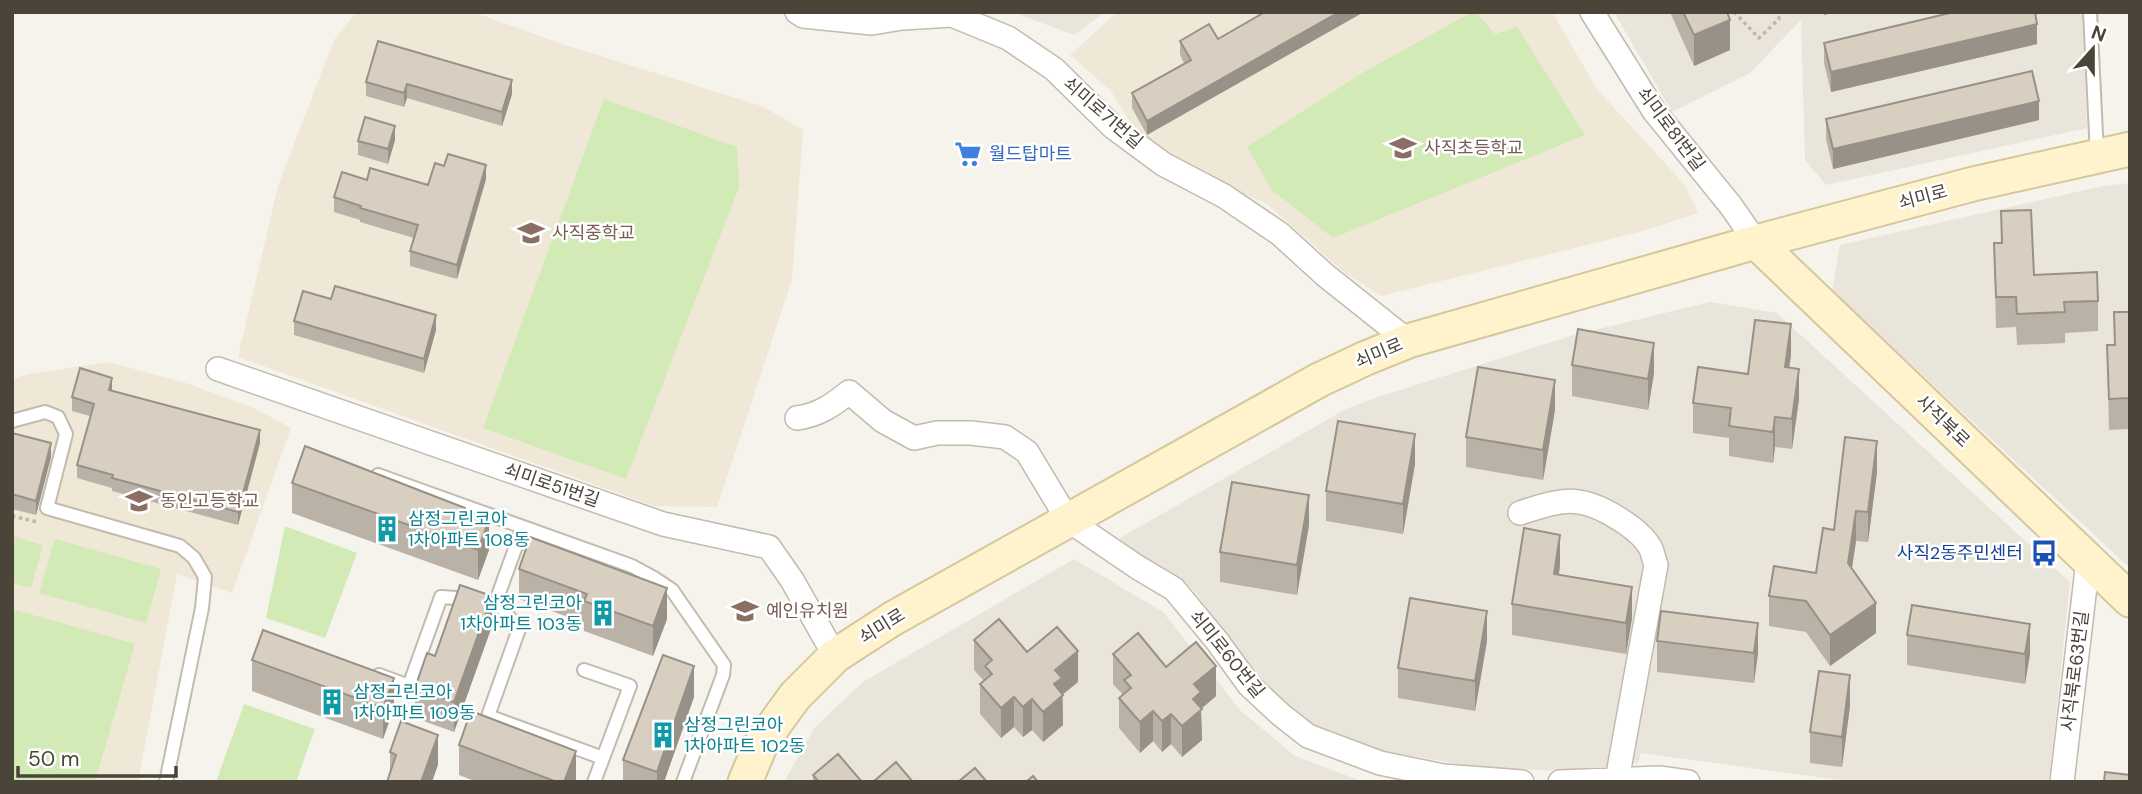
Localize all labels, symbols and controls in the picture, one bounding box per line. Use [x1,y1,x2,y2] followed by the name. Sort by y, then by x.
[2058,14,2128,84] north arrow
[2088,19,2110,48] text: N
[1058,72,1148,154] street label: 쇠미로71번길
[1632,82,1710,176] street label: 쇠미로81번길
[1388,133,1418,163] school or university icon: 사직초등학교
[1424,136,1523,160] place label: 사직초등학교
[953,139,983,169] supermarket icon: 월드탑마트
[989,142,1072,166] place label: 월드탑마트
[1896,179,1950,215] street label: 쇠미로
[516,218,546,248] school or university icon: 사직중학교
[552,221,635,245] place label: 사직중학교
[1351,332,1407,374] street label: 쇠미로
[1911,389,1975,453] street label: 사직북로
[501,457,603,513] street label: 쇠미로51번길
[124,486,154,516] school or university icon: 동인고등학교
[160,489,259,513] place label: 동인고등학교
[408,507,530,552] place label: 삼정그린코아 1차아파트 108동
[372,514,402,544] building icon: 삼정그린코아 1차아파트 108동
[2029,538,2059,568] bus stop icon: 사직2동주민센터
[1897,541,2023,565] place label: 사직2동주민센터
[460,591,582,636] place label: 삼정그린코아 1차아파트 103동
[730,596,760,626] school or university icon: 예인유치원
[588,598,618,628] building icon: 삼정그린코아 1차아파트 103동
[766,599,849,623] place label: 예인유치원
[855,603,909,649] street label: 쇠미로
[1184,605,1270,703] street label: 쇠미로60번길
[2056,609,2094,733] street label: 사직북로63번길
[353,680,475,725] place label: 삼정그린코아 1차아파트 109동
[317,687,347,717] building icon: 삼정그린코아 1차아파트 109동
[684,713,805,758] place label: 삼정그린코아 1차아파트 102동
[648,720,678,750] building icon: 삼정그린코아 1차아파트 102동
[18,734,175,778] scale bar
[28,745,79,773] text: 50 m

